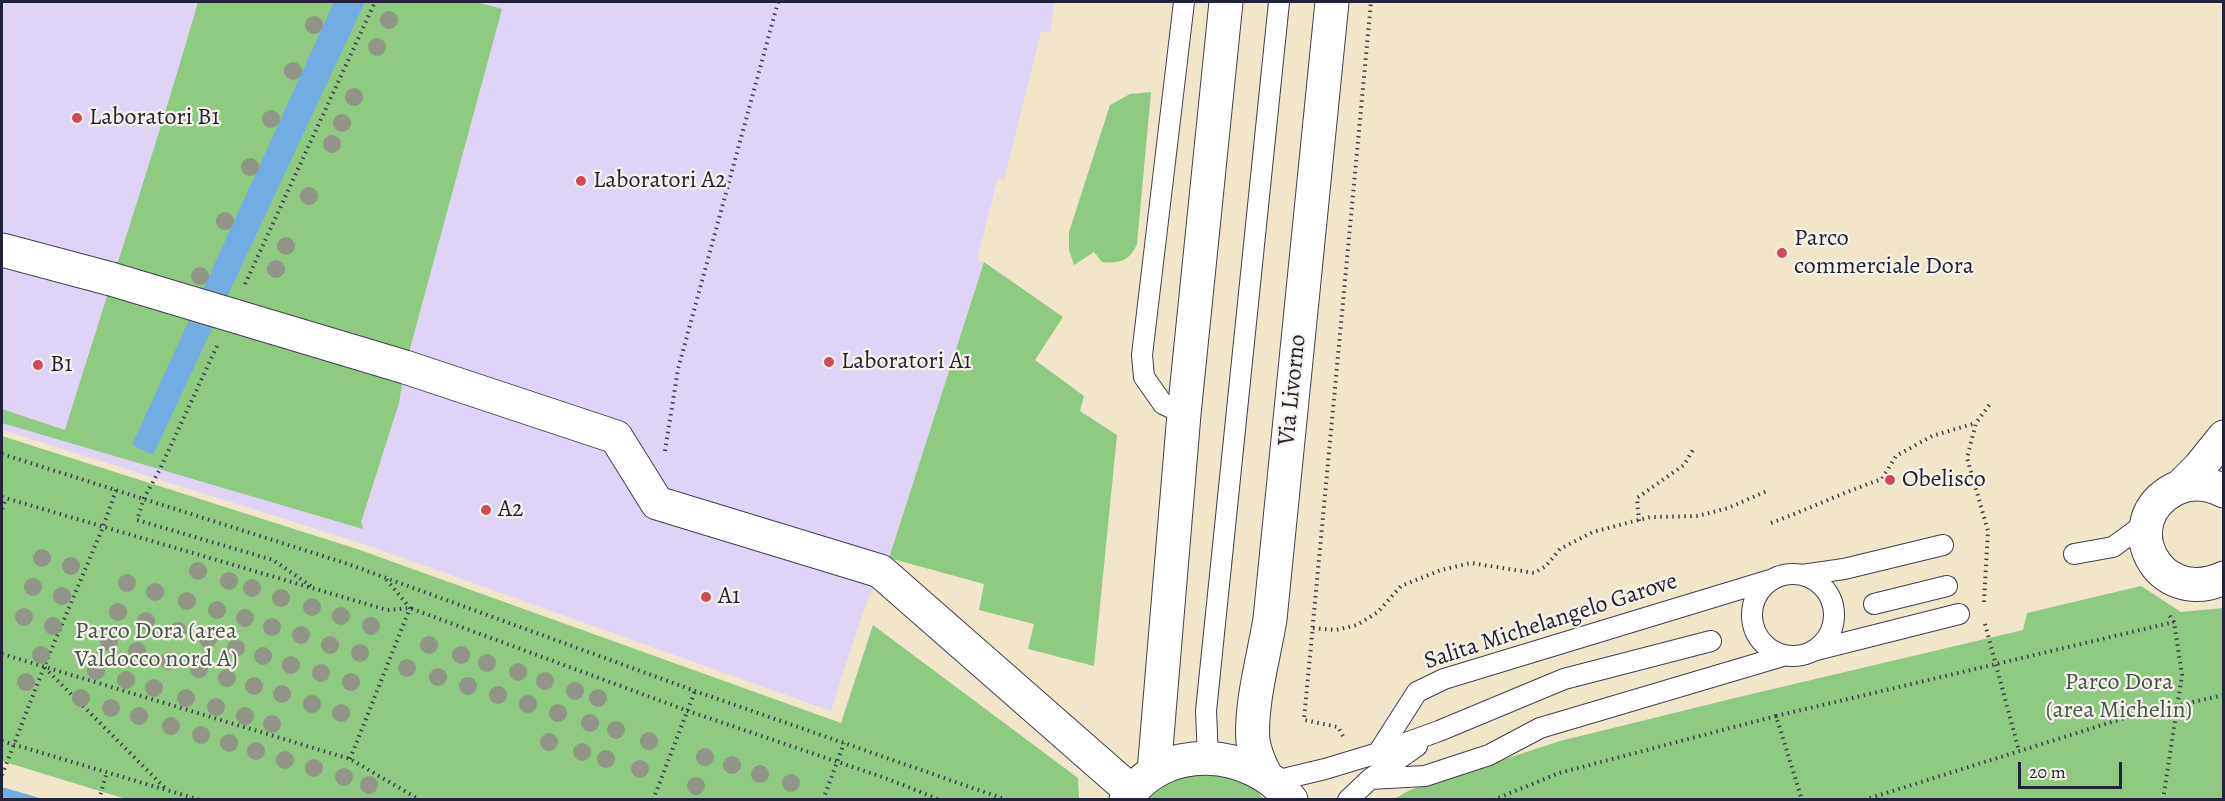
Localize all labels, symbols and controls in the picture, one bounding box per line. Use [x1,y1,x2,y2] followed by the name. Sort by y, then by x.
[89,104,220,132] place label: Laboratori B1
[70,111,84,125] marker: Laboratori B1
[593,167,727,195] place label: Laboratori A2
[574,174,588,188] marker: Laboratori A2
[1794,225,1974,281] place label: Parco commerciale Dora
[1775,246,1789,260] marker: Parco commerciale Dora
[1273,333,1313,447] street label: Via Livorno
[841,348,971,376] place label: Laboratori A1
[50,351,73,379] place label: B1
[822,355,836,369] marker: Laboratori A1
[31,358,45,372] marker: B1
[1902,466,1986,494] place label: Obelisco
[1883,473,1897,487] marker: Obelisco
[498,496,523,524] place label: A2
[479,503,493,517] marker: A2
[1421,567,1681,677] street label: Salita Michelangelo Garove
[718,583,740,611] place label: A1
[699,590,713,604] marker: A1
[74,618,238,674] park label: Parco Dora (area Valdocco nord A)
[2046,669,2192,725] park label: Parco Dora (area Michelin)
[2021,750,2124,788] scale bar
[2029,760,2066,784] text: 20 m

